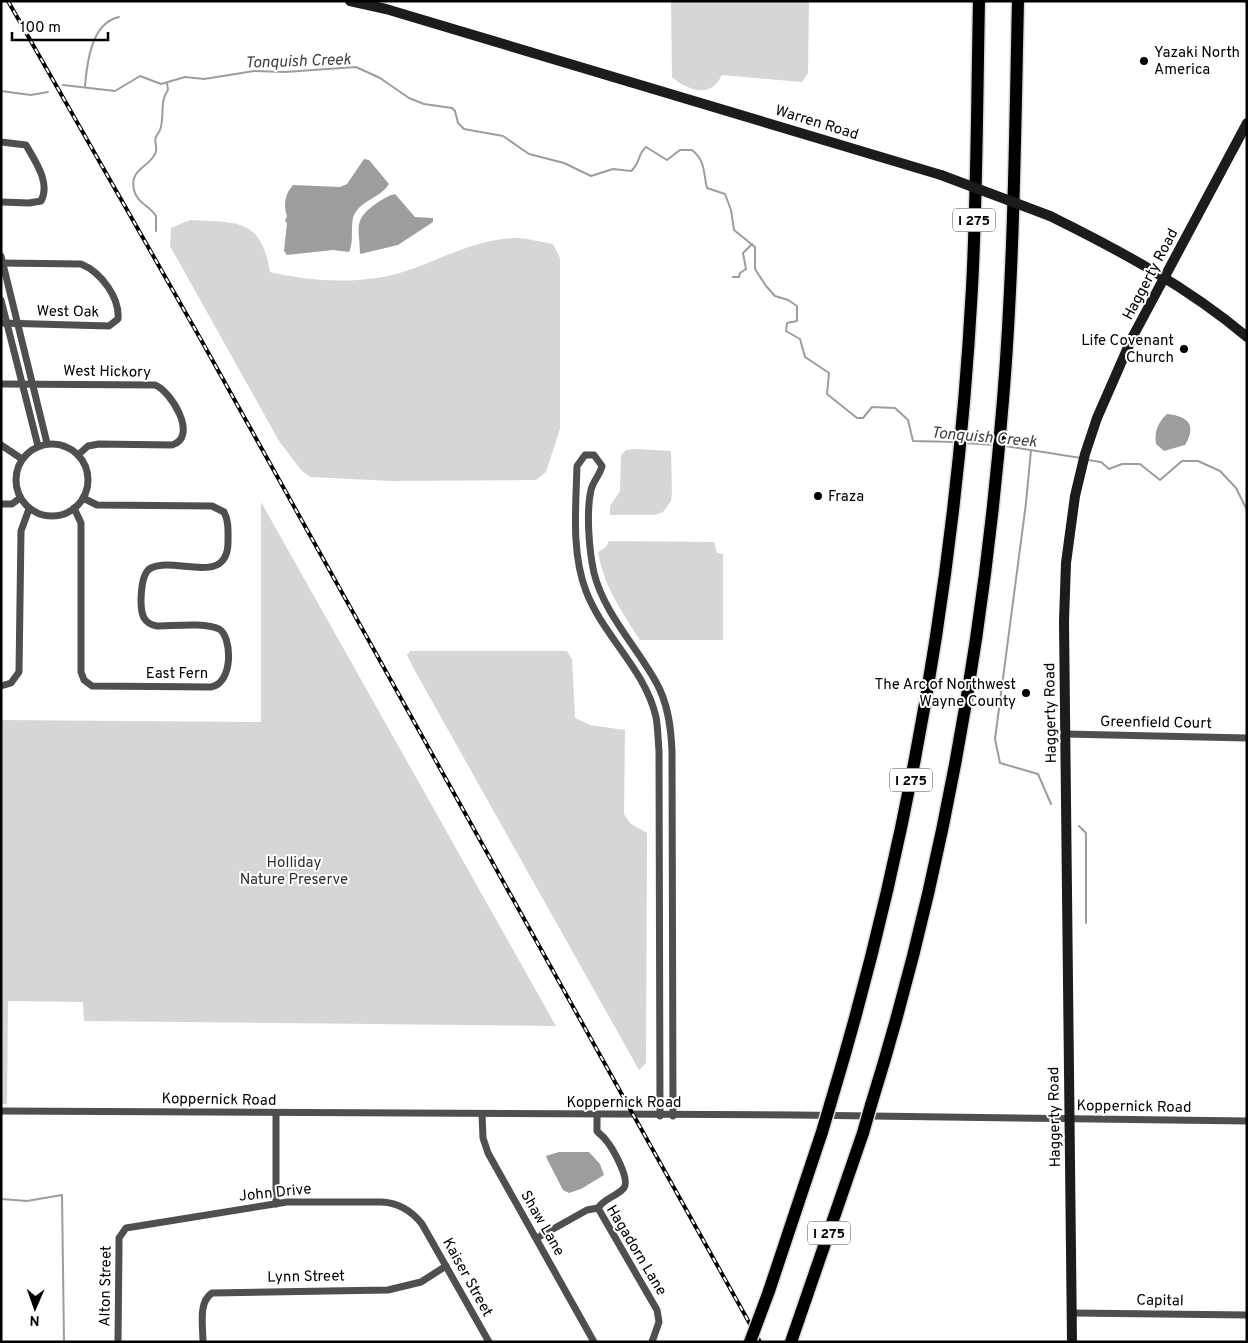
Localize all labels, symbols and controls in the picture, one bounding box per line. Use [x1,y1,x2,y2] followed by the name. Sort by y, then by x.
[12,10,109,42] scale bar
[20,19,61,38] text: 100 m
[1154,44,1240,80] place label: Yazaki North America
[245,50,352,74] water label: Tonquish Creek
[1138,55,1150,67] marker: Yazaki North America
[772,102,861,145] street label: Warren Road
[953,208,995,232] road number: I 275
[1119,226,1183,324] street label: Haggerty Road
[36,302,100,323] street label: West Oak
[1081,332,1174,368] place label: Life Covenant Church
[1178,343,1190,355] marker: Life Covenant Church
[63,362,151,383] street label: West Hickory
[930,423,1038,453] water label: Tonquish Creek
[828,488,864,507] place label: Fraza
[812,490,824,502] marker: Fraza
[1041,662,1062,764] street label: Haggerty Road
[146,665,208,684] street label: East Fern
[874,676,1016,712] place label: The Arc of Northwest Wayne County
[1020,687,1032,699] marker: The Arc of Northwest Wayne County
[1100,713,1212,734] street label: Greenfield Court
[890,768,932,792] road number: I 275
[240,854,348,890] park label: Holliday Nature Preserve
[1045,1066,1066,1168] street label: Haggerty Road
[161,1090,277,1111] street label: Koppernick Road
[567,1094,681,1113] street label: Koppernick Road
[1076,1097,1192,1118] street label: Koppernick Road
[238,1180,312,1207] street label: John Drive
[515,1188,568,1260] street label: Shaw Lane
[601,1202,670,1300] street label: Hagadorn Lane
[808,1222,850,1244] road number: I 275
[437,1235,496,1320] street label: Kaiser Street
[96,1245,117,1327] street label: Alton Street
[267,1267,345,1288] street label: Lynn Street
[10,1283,60,1333] north arrow
[1136,1292,1184,1311] street label: Capital
[29,1311,40,1328] text: N

